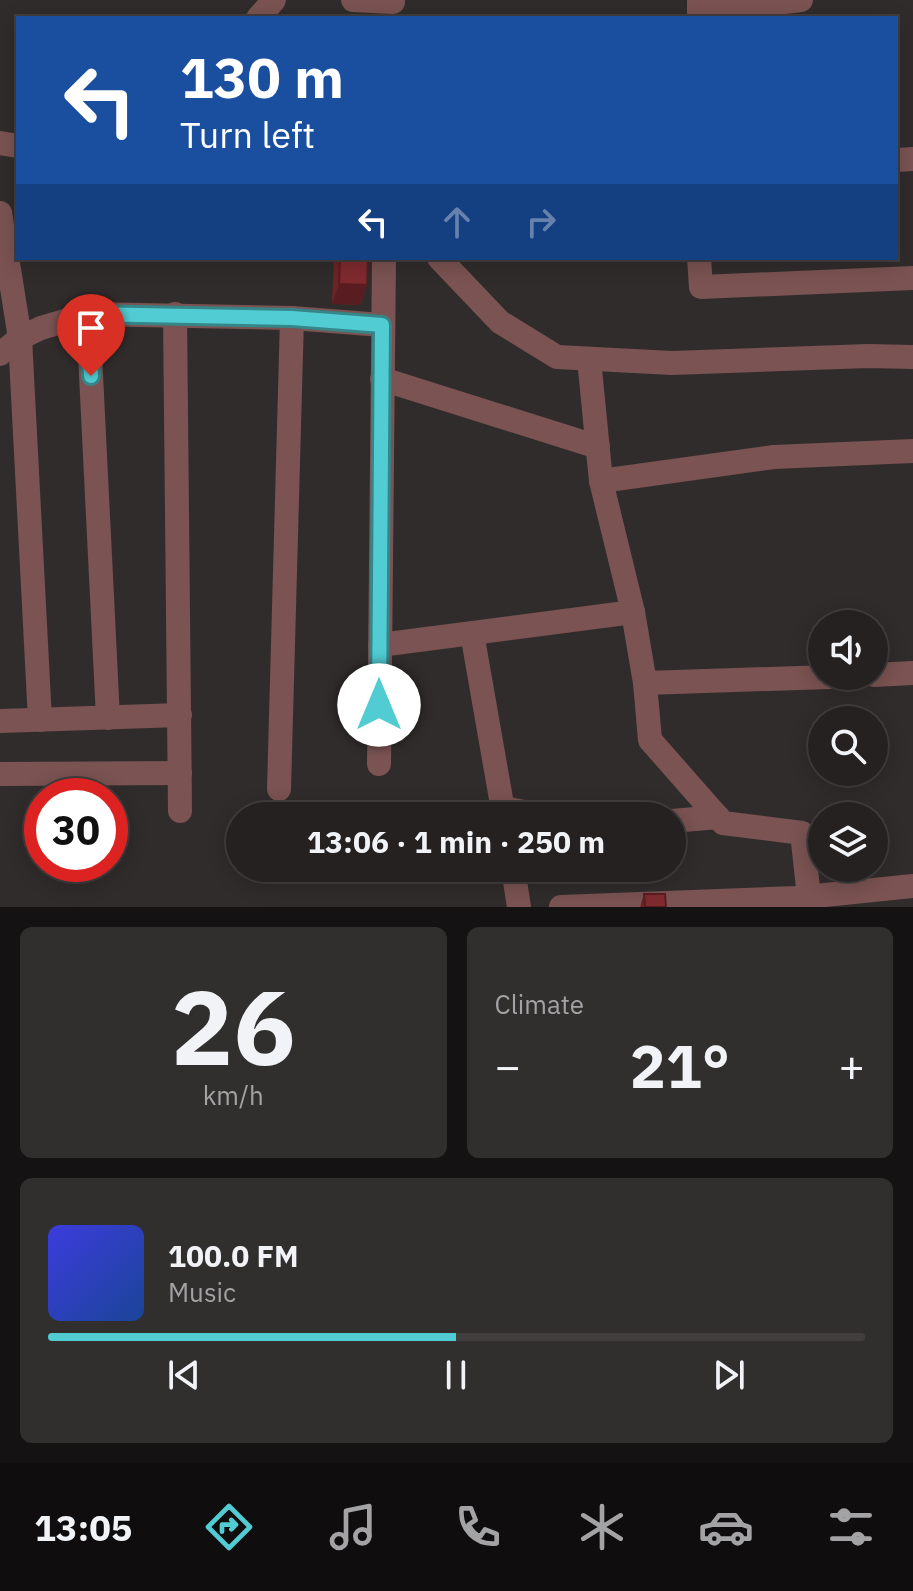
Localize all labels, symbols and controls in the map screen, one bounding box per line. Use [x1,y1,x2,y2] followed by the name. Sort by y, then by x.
[180,41,344,113] text: 130 m
[48,48,152,152] icon: left
[180,111,315,158] text: Turn left
[351,200,395,244] icon: left
[435,200,479,244] icon: ahead
[519,200,563,244] icon: right
[57,294,125,376] pin
[69,306,113,350] icon: arrive
[808,610,888,882] map controls
[808,610,888,690] button: sound
[337,663,421,747] position arrow
[808,706,888,786] button: search
[24,778,128,882] speed limit sign: 30
[808,802,888,882] button: layers
[307,822,605,861] text: 13:06 · 1 min · 250 m
[171,958,296,1094] text: 26
[495,987,584,1021] text: Climate
[630,1026,730,1105] text: 21°
[495,1037,521,1094] text: −
[839,1037,865,1094] text: +
[203,1078,264,1112] text: km/h
[168,1236,299,1275] text: 100.0 FM
[168,1275,236,1309] text: Music
[162,1353,206,1397] icon: previous
[434,1353,478,1397] icon: pause
[707,1353,751,1397] icon: next
[201,1499,257,1555] icon: directions
[325,1499,381,1555] icon: music
[450,1499,506,1555] icon: phone
[574,1499,630,1555] icon: climate
[698,1499,754,1555] icon: car
[823,1499,879,1555] icon: filters
[34,1504,132,1551] text: 13:05

